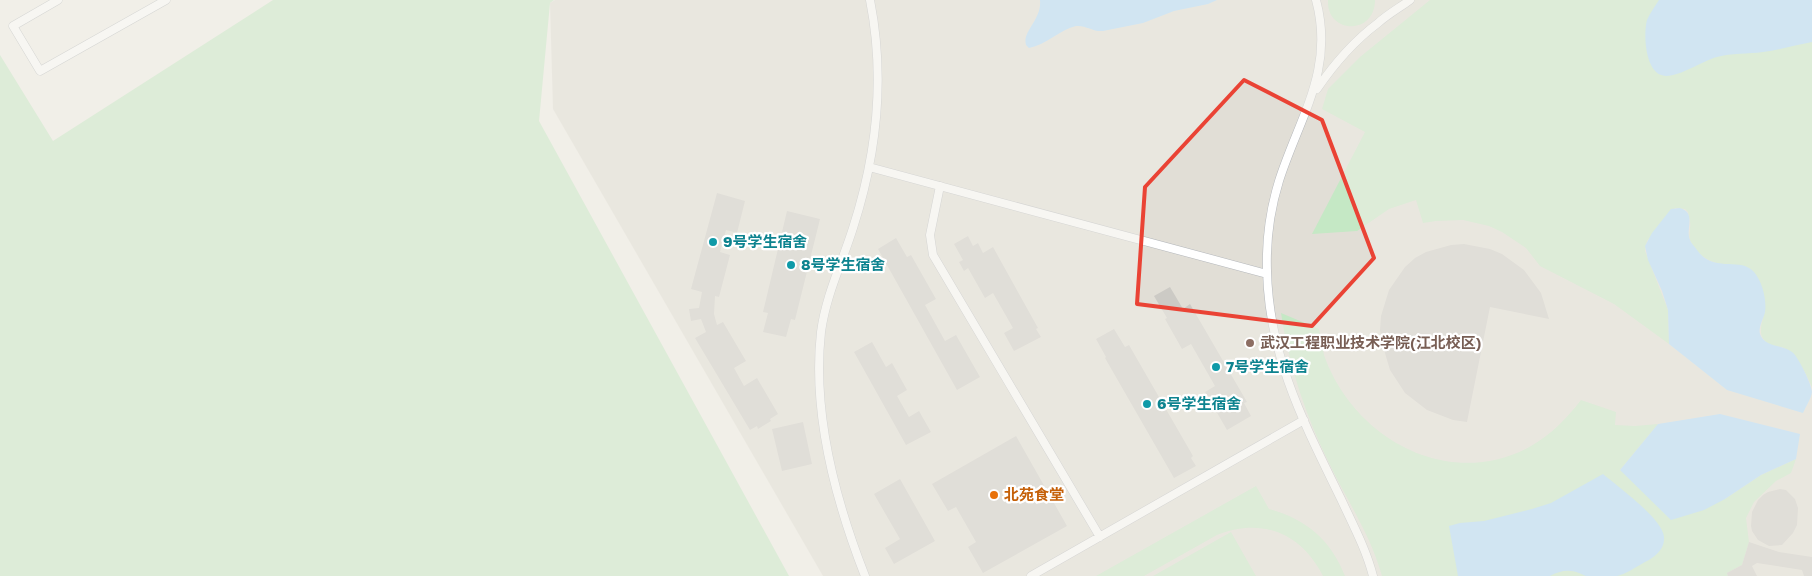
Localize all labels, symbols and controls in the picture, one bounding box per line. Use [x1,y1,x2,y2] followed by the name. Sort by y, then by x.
[723,232,808,250] place label: 9号学生宿舍
[707,236,719,248] marker: 9号学生宿舍
[801,255,886,273] place label: 8号学生宿舍
[785,259,797,271] marker: 8号学生宿舍
[1260,333,1481,351] place label: 武汉工程职业技术学院(江北校区)
[1244,337,1256,349] marker: 武汉工程职业技术学院(江北校区)
[1226,357,1309,375] place label: 7号学生宿舍
[1210,361,1222,373] marker: 7号学生宿舍
[1157,394,1242,412] place label: 6号学生宿舍
[1141,398,1153,410] marker: 6号学生宿舍
[1004,485,1064,503] place label: 北苑食堂
[988,489,1000,501] marker: 北苑食堂

